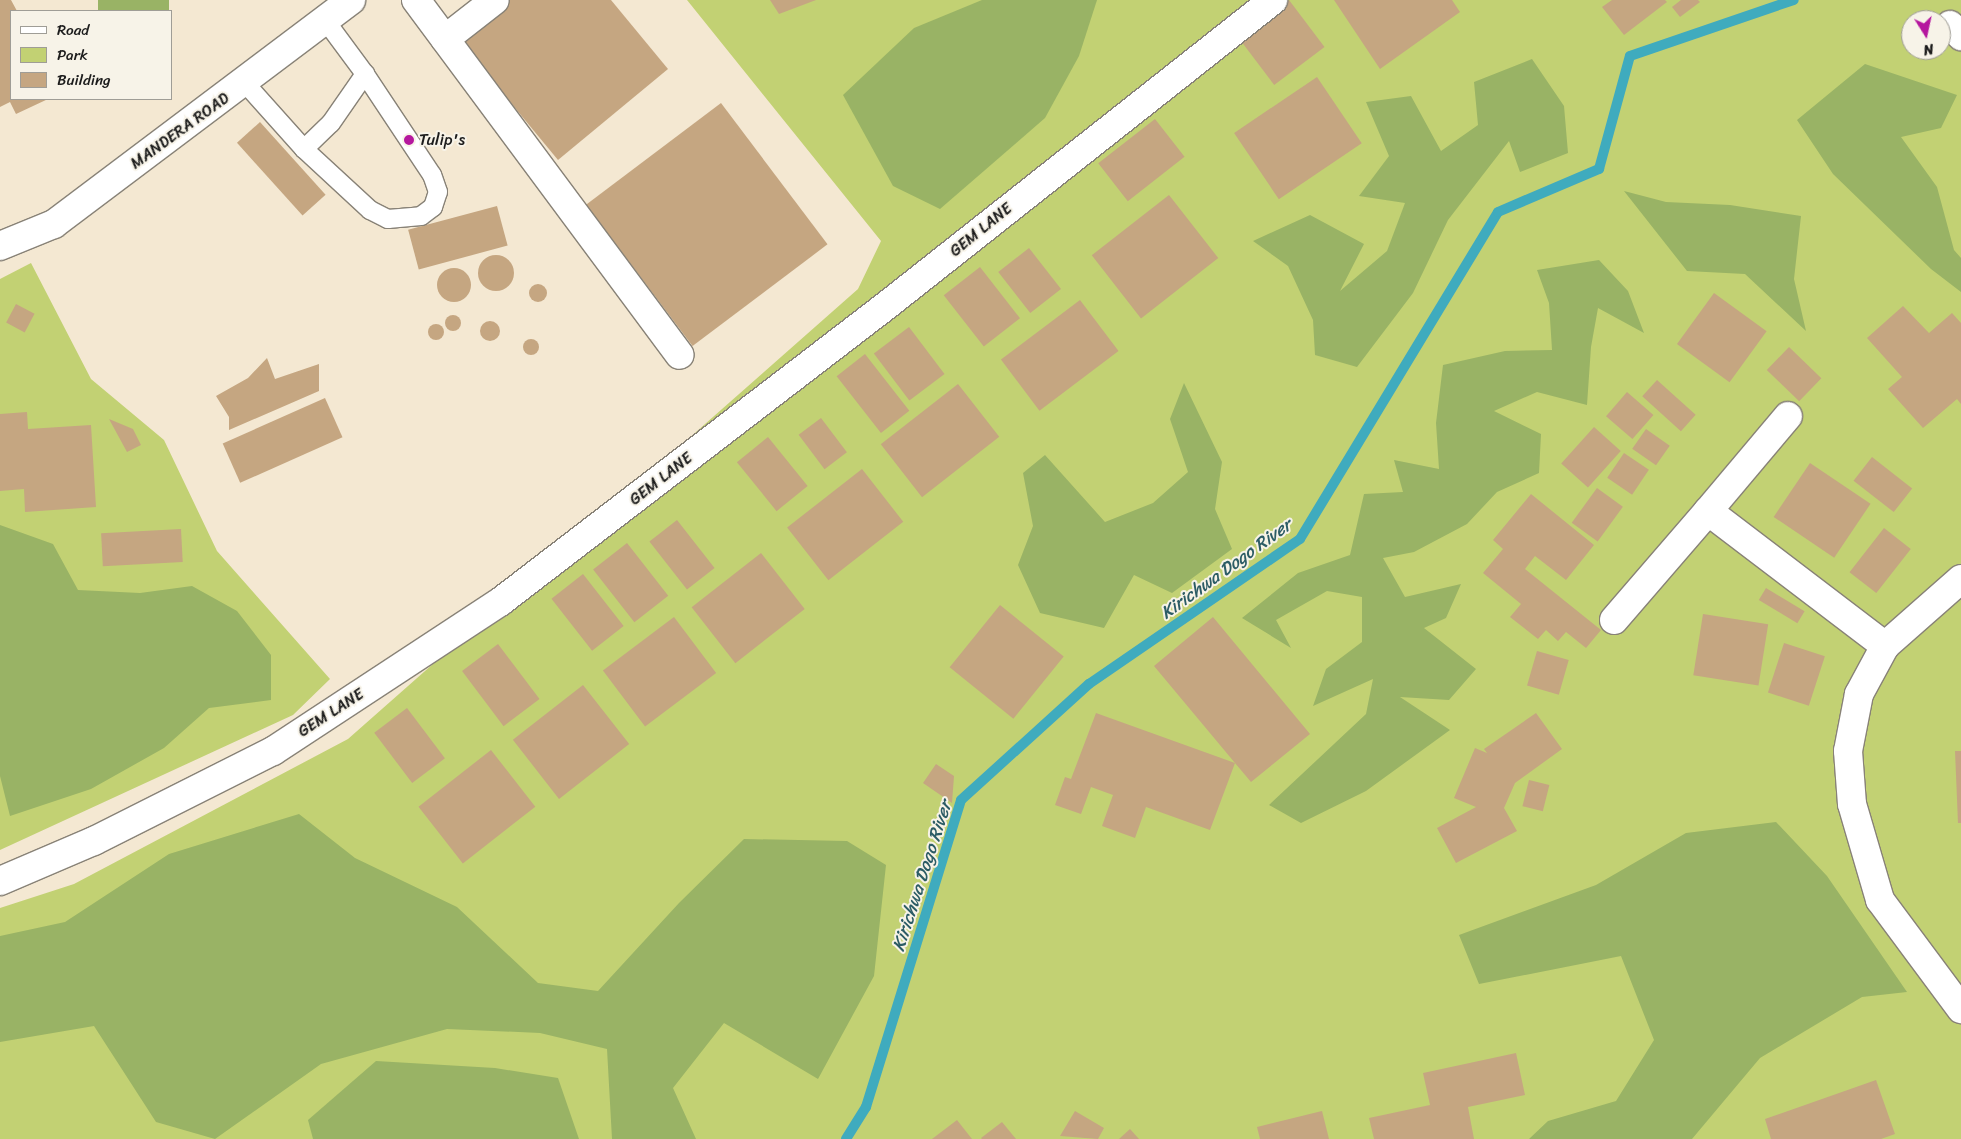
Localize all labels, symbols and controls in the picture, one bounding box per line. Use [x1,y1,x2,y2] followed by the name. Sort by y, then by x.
[10,10,172,100] legend
[1901,10,1951,60] north arrow
[57,17,89,43] text: Road
[1922,36,1935,62] text: N
[57,42,88,68] text: Park
[57,67,111,93] text: Building
[127,89,233,173] street label: MANDERA ROAD
[419,130,465,150] place label: Tulip's
[403,134,415,146] marker: Tulip's
[946,199,1016,261] street label: GEM LANE
[626,448,696,510] street label: GEM LANE
[1156,514,1296,624] water label: Kirichwa Dogo River
[294,685,368,741] street label: GEM LANE
[888,798,956,954] water label: Kirichwa Dogo River

